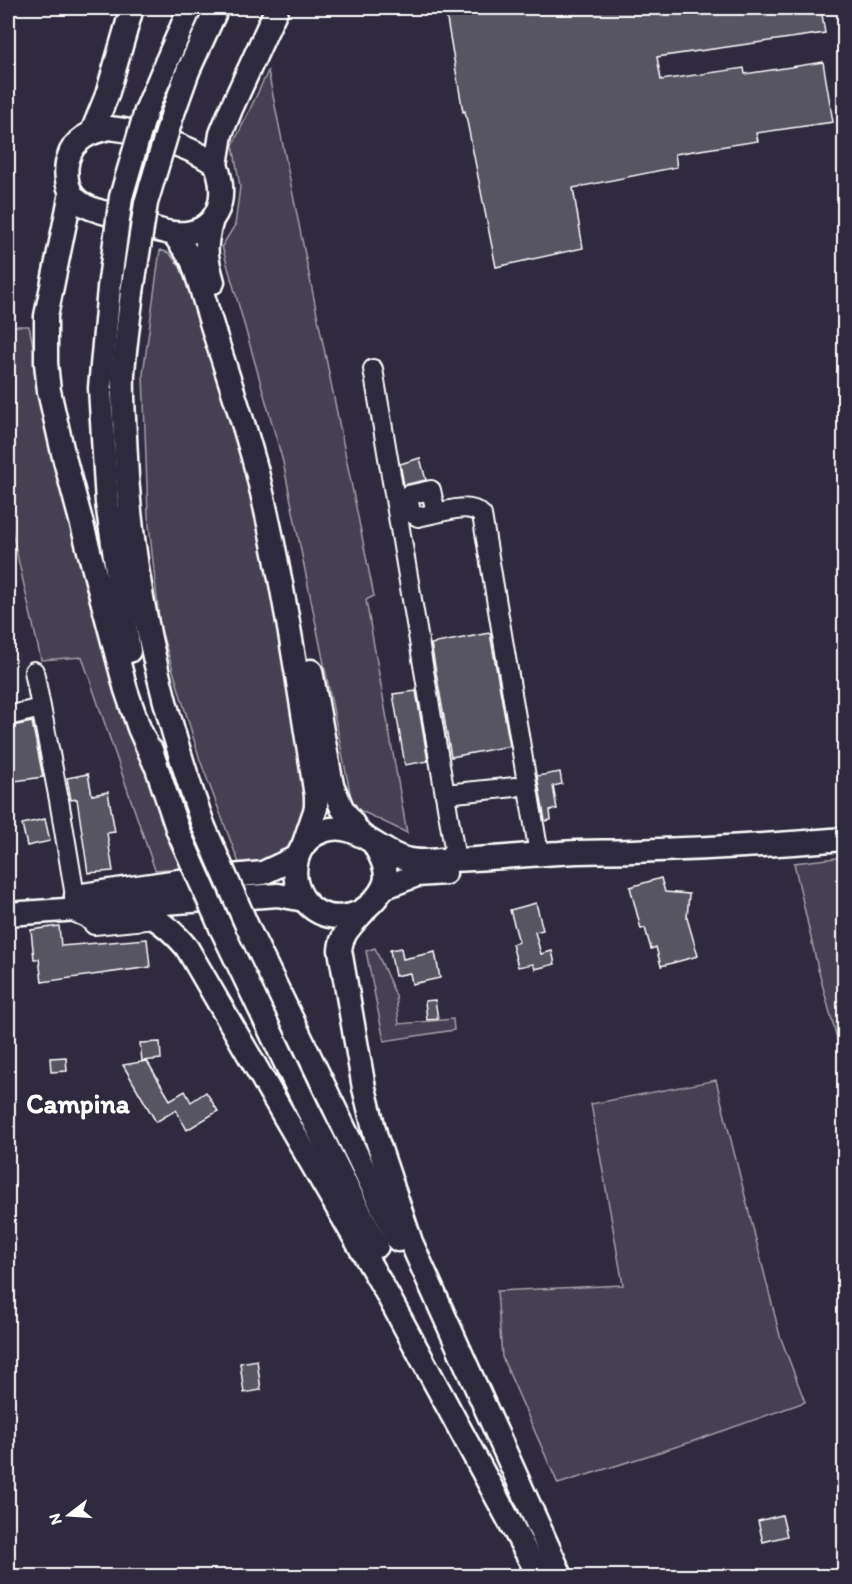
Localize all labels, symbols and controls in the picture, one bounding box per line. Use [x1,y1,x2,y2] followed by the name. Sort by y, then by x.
[26,1087,131,1120] district label: Campina
[39,1485,99,1545] north arrow
[44,1511,66,1527] text: N

